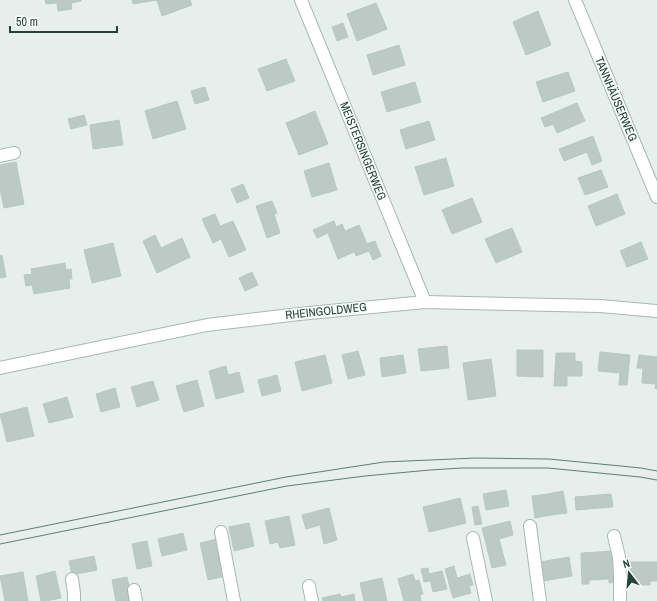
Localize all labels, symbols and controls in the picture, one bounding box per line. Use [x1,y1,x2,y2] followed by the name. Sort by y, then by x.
[10,8,117,34] scale bar
[16,14,38,30] text: 50 m
[591,54,641,144] street label: TANNHÄUSERWEG
[336,99,390,203] street label: MEISTERSINGERWEG
[284,299,368,323] street label: RHEINGOLDWEG
[609,553,649,593] north arrow
[621,556,631,571] text: N

